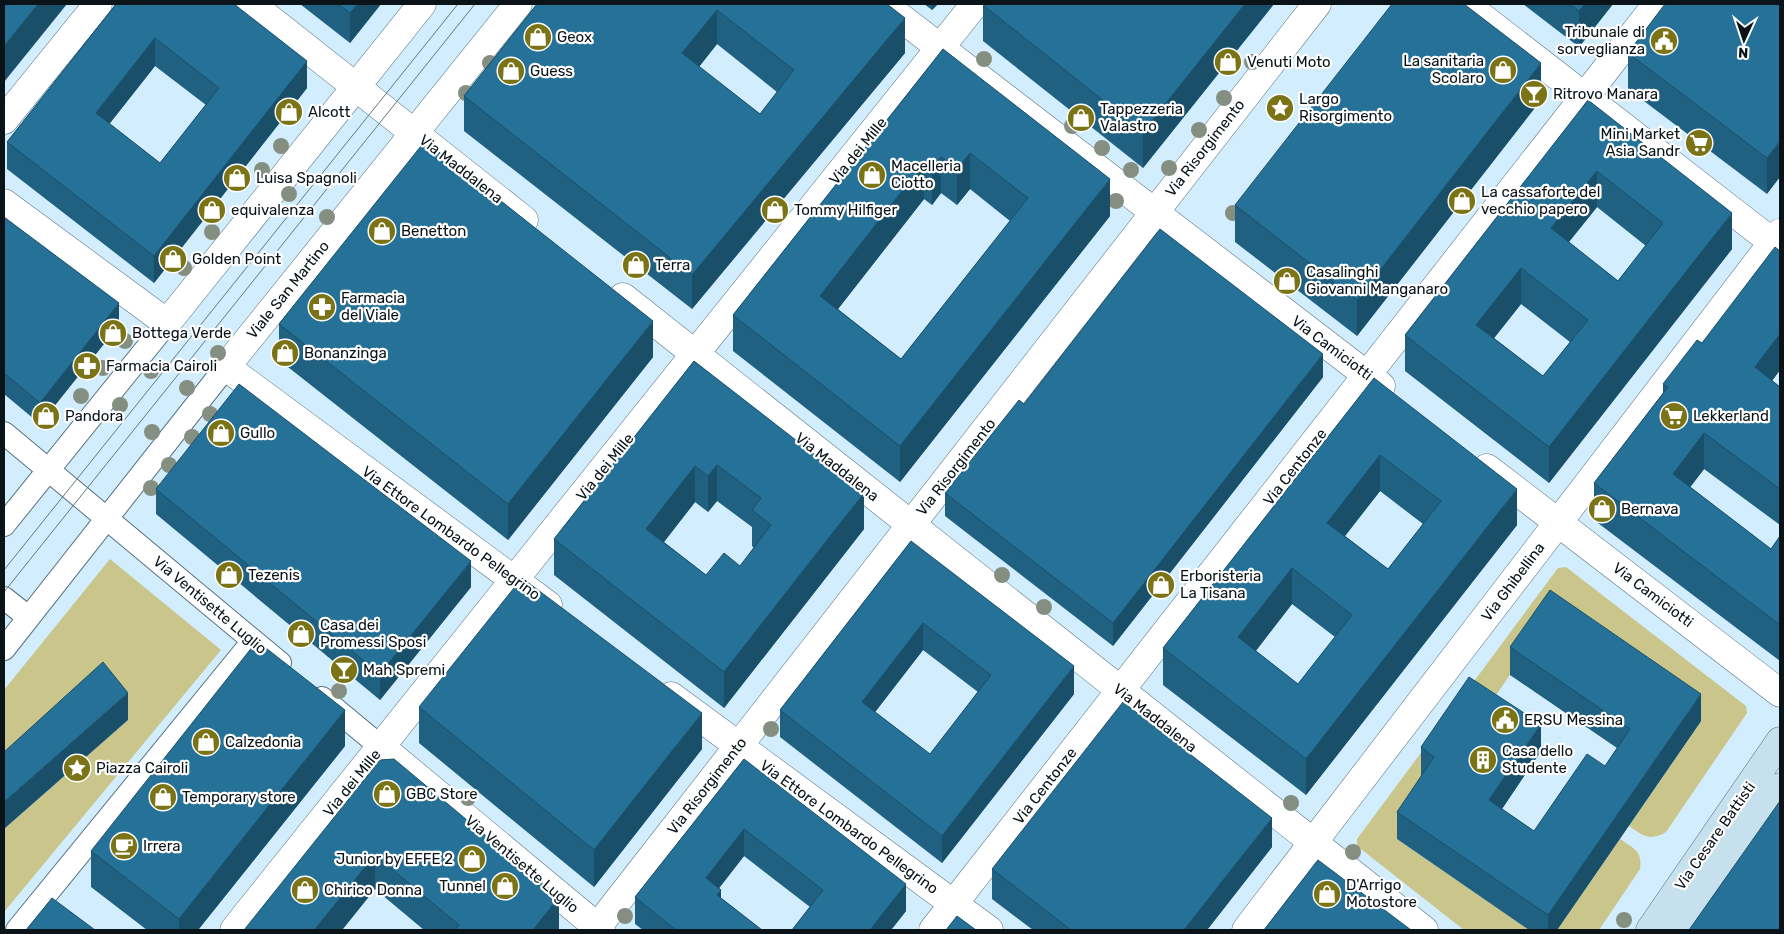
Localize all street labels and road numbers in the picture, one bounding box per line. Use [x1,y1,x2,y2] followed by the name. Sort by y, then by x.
[1161,96,1249,200] street label: Via Risorgimento
[825,114,891,188] street label: Via dei Mille
[416,131,506,207] street label: Via Maddalena
[243,237,333,343] street label: Viale San Martino
[1288,312,1376,384] street label: Via Camiciotti
[912,415,1000,519] street label: Via Risorgimento
[1260,425,1330,509] street label: Via Centonze
[792,429,882,505] street label: Via Maddalena
[572,430,638,504] street label: Via dei Mille
[358,462,544,604] street label: Via Ettore Lombardo Pellegrino
[1478,539,1548,625] street label: Via Ghibellina
[150,552,270,658] street label: Via Ventisette Luglio
[1609,559,1697,631] street label: Via Camiciotti
[1110,680,1200,756] street label: Via Maddalena
[663,734,751,838] street label: Via Risorgimento
[1010,744,1080,828] street label: Via Centonze
[319,746,385,820] street label: Via dei Mille
[756,756,942,898] street label: Via Ettore Lombardo Pellegrino
[1671,778,1759,894] street label: Via Cesare Battisti
[462,811,582,917] street label: Via Ventisette Luglio

